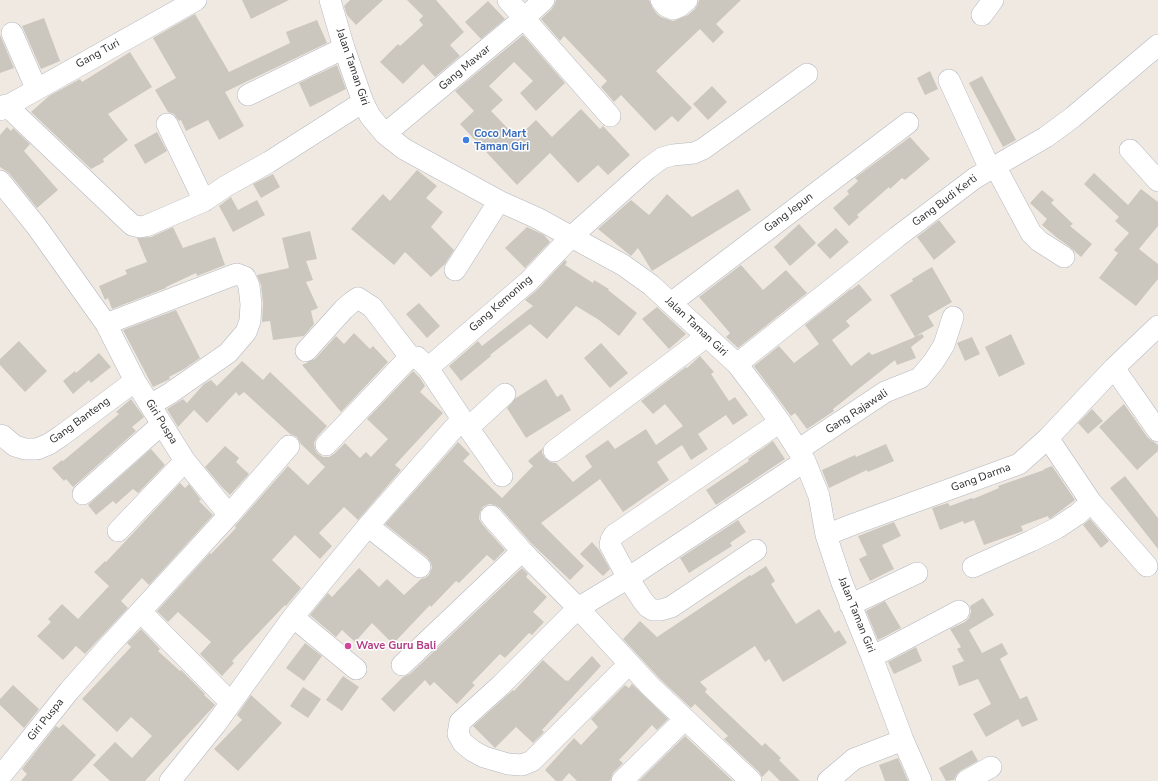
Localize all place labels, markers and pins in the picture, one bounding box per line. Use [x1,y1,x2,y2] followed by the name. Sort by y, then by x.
[474,127,529,153] place label: Coco Mart Taman Giri
[461,135,471,145] marker: Coco Mart Taman Giri
[356,639,436,653] place label: Wave Guru Bali
[343,641,353,651] marker: Wave Guru Bali

